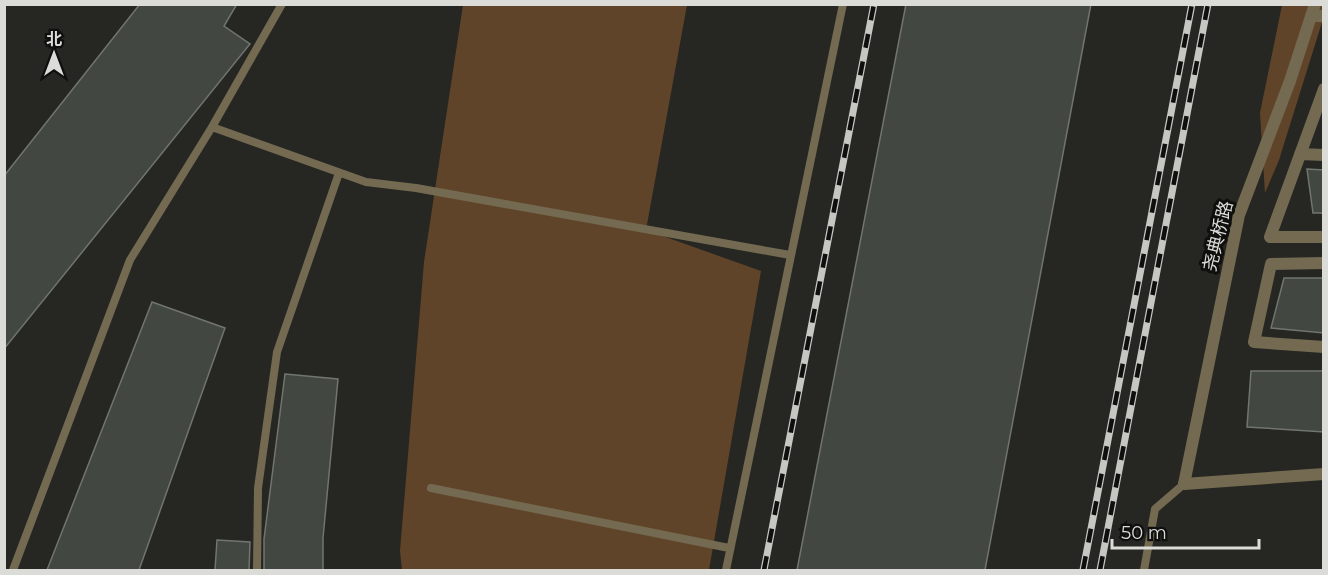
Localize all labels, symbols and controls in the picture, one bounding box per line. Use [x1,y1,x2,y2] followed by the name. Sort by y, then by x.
[24,24,84,84] north arrow
[46,30,62,49] text: 北
[1199,198,1237,274] street label: 尧典桥路
[1112,512,1259,550] scale bar
[1121,522,1167,544] text: 50 m

